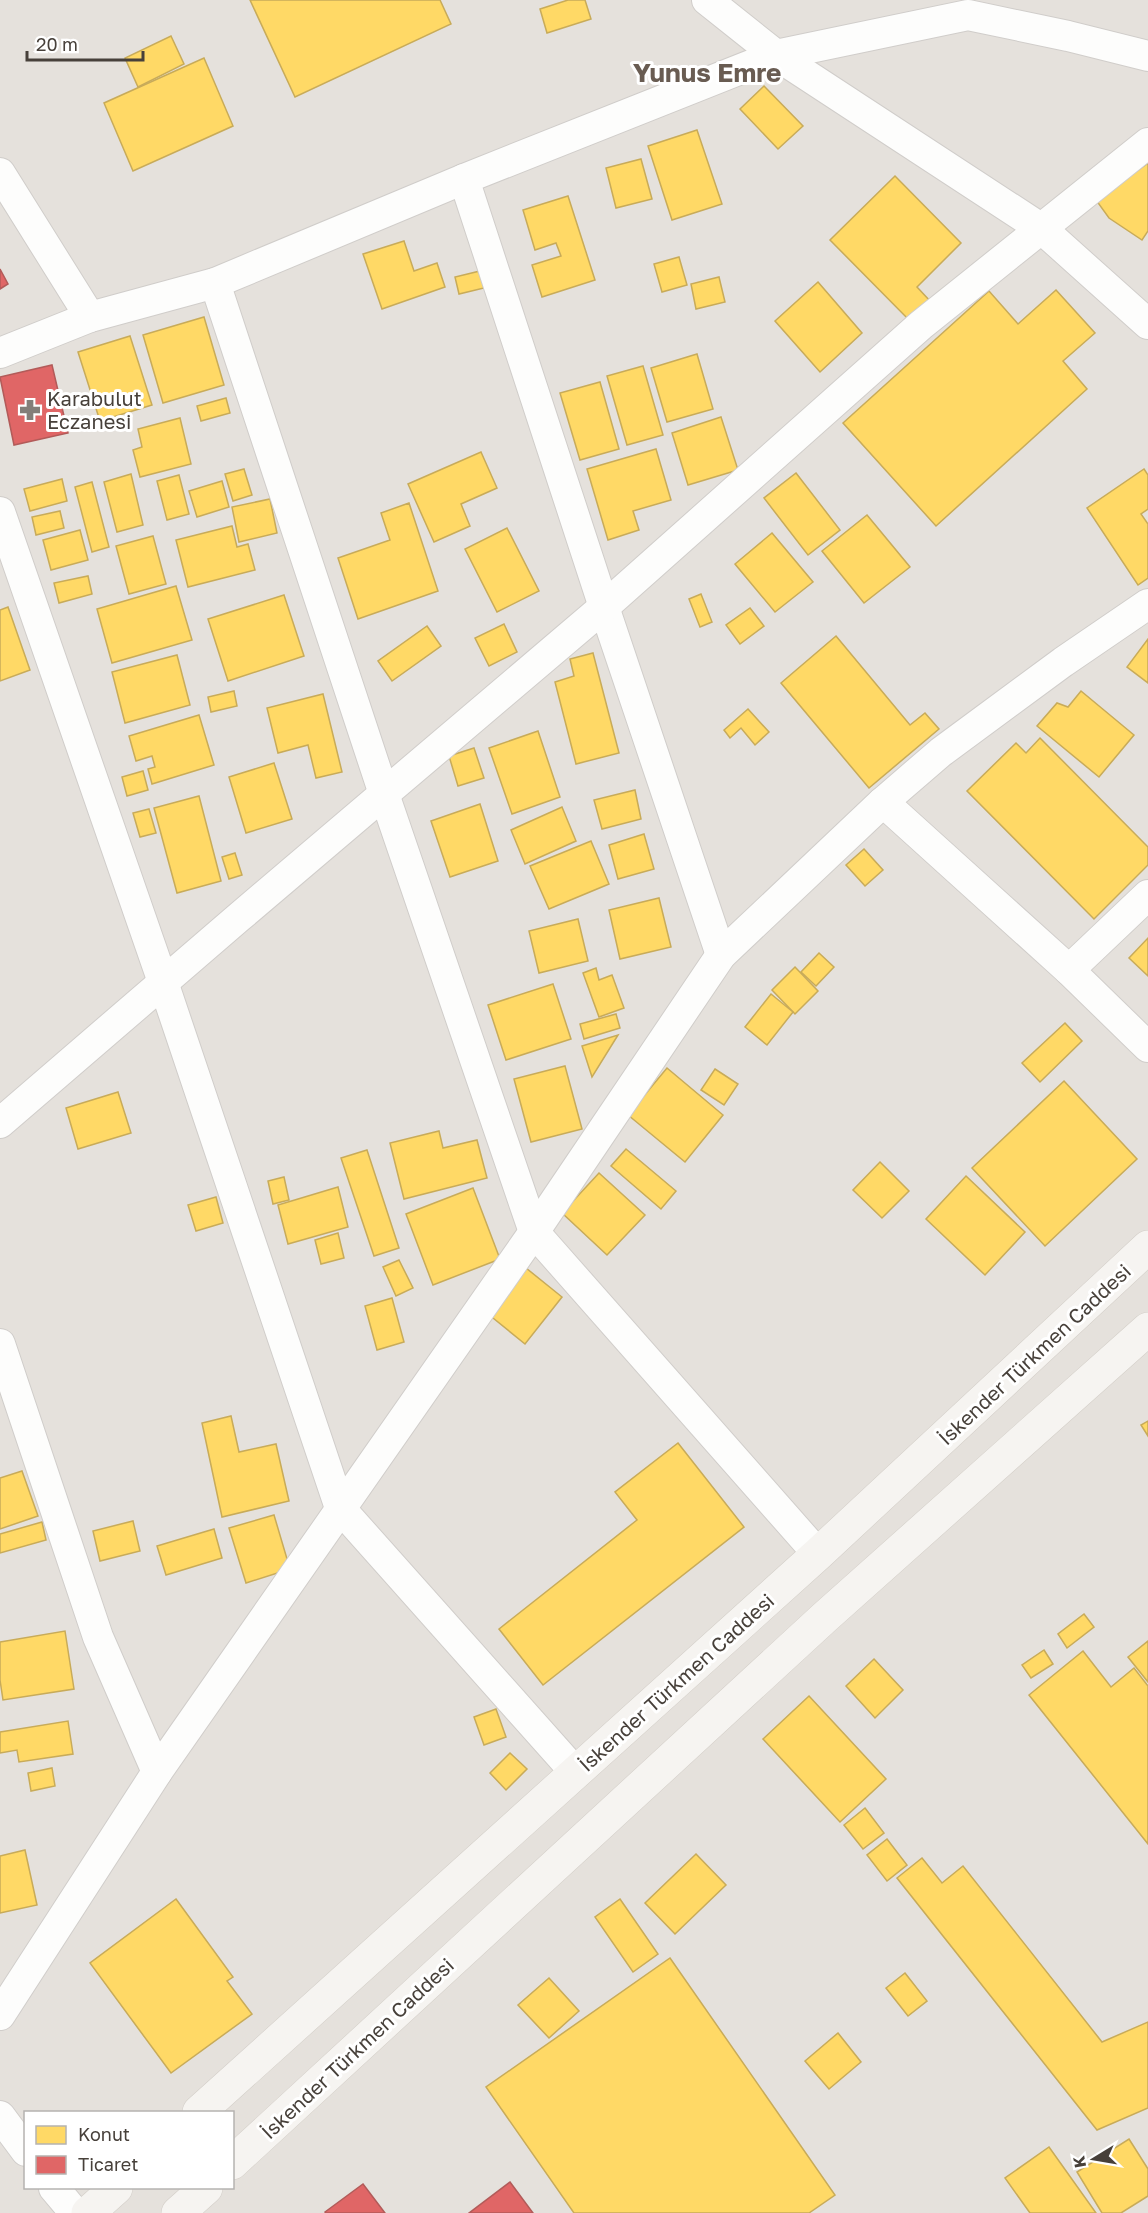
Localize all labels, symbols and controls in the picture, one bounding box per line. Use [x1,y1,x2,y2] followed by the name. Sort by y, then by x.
[27,24,142,62] scale bar
[36,33,78,55] text: 20 m
[633,57,781,88] district label: Yunus Emre
[47,386,142,433] place label: Karabulut Eczanesi
[18,398,42,422] pharmacy icon: Karabulut Eczanesi
[933,1259,1135,1449] street label: İskender Türkmen Caddesi
[573,1588,779,1776] street label: İskender Türkmen Caddesi
[256,1953,458,2143] street label: İskender Türkmen Caddesi
[24,2111,234,2189] legend
[78,2123,130,2145] text: Konut
[1064,2129,1124,2189] north arrow
[78,2153,138,2175] text: Ticaret
[1068,2154,1090,2169] text: K

